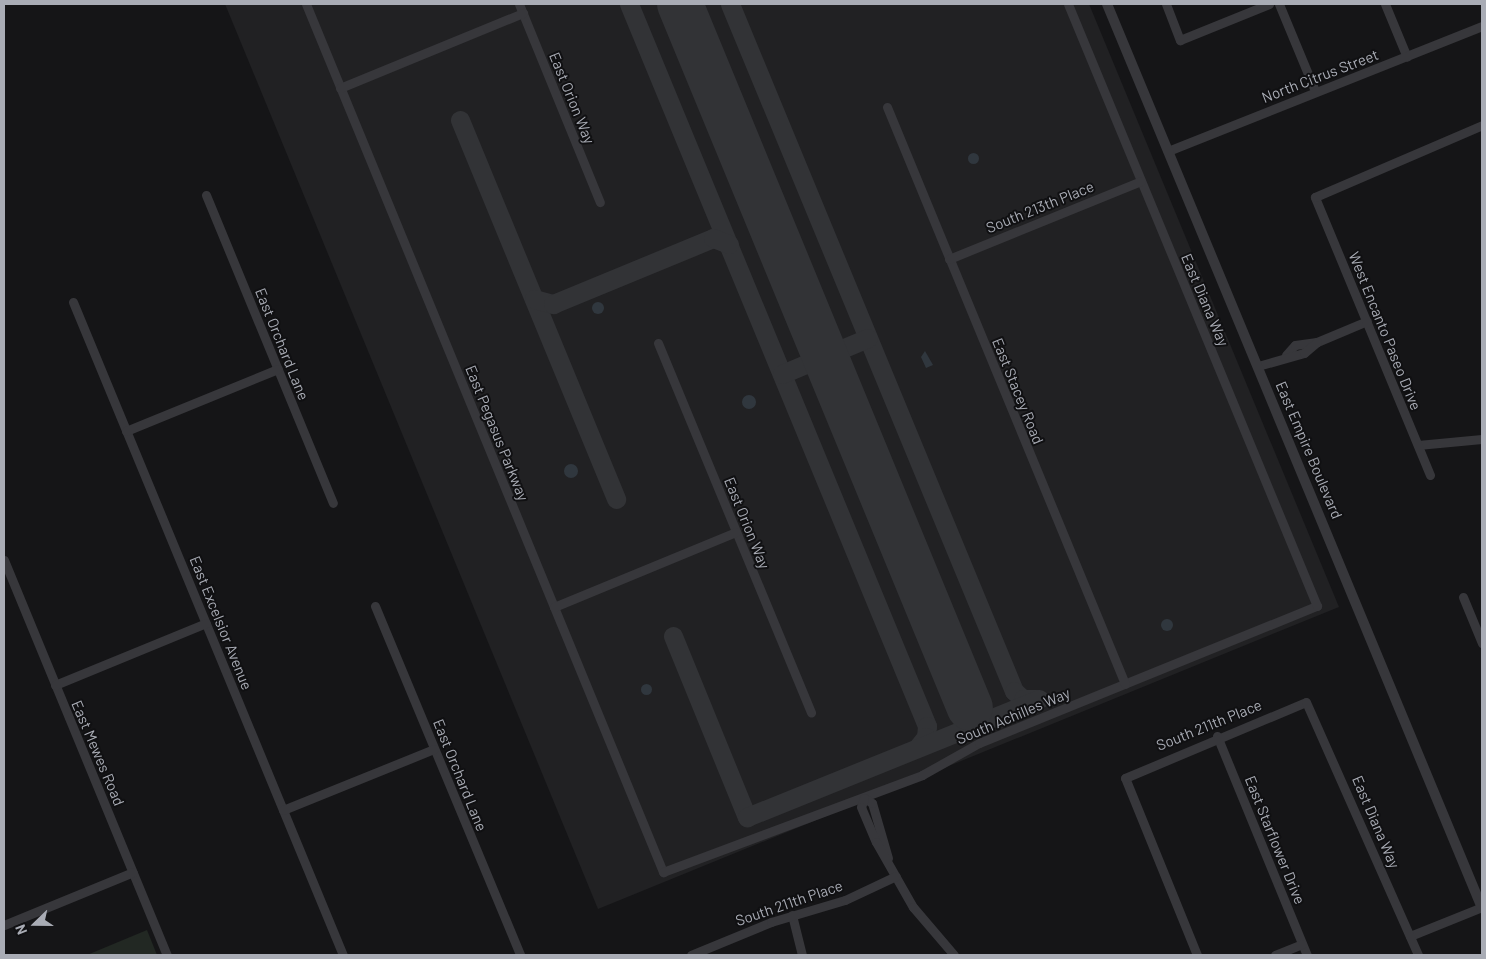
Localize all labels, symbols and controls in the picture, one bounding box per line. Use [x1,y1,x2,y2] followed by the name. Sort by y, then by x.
[1259,45,1381,107] street label: North Citrus Street
[545,50,599,146] street label: East Orion Way
[983,177,1097,237] street label: South 213th Place
[1345,249,1425,413] street label: West Encanto Paseo Drive
[1177,251,1233,349] street label: East Diana Way
[251,285,313,403] street label: East Orchard Lane
[989,335,1047,447] street label: East Stacey Road
[462,363,532,503] street label: East Pegasus Parkway
[1272,379,1346,521] street label: East Empire Boulevard
[720,475,774,571] street label: East Orion Way
[186,553,256,693] street label: East Excelsior Avenue
[953,684,1073,748] street label: South Achilles Way
[1154,696,1264,754] street label: South 211th Place
[68,698,128,808] street label: East Mewes Road
[429,716,491,834] street label: East Orchard Lane
[1241,773,1309,907] street label: East Starflower Drive
[1348,773,1404,871] street label: East Diana Way
[733,876,845,930] street label: South 211th Place
[10,899,60,949] north arrow
[11,922,30,937] text: N

